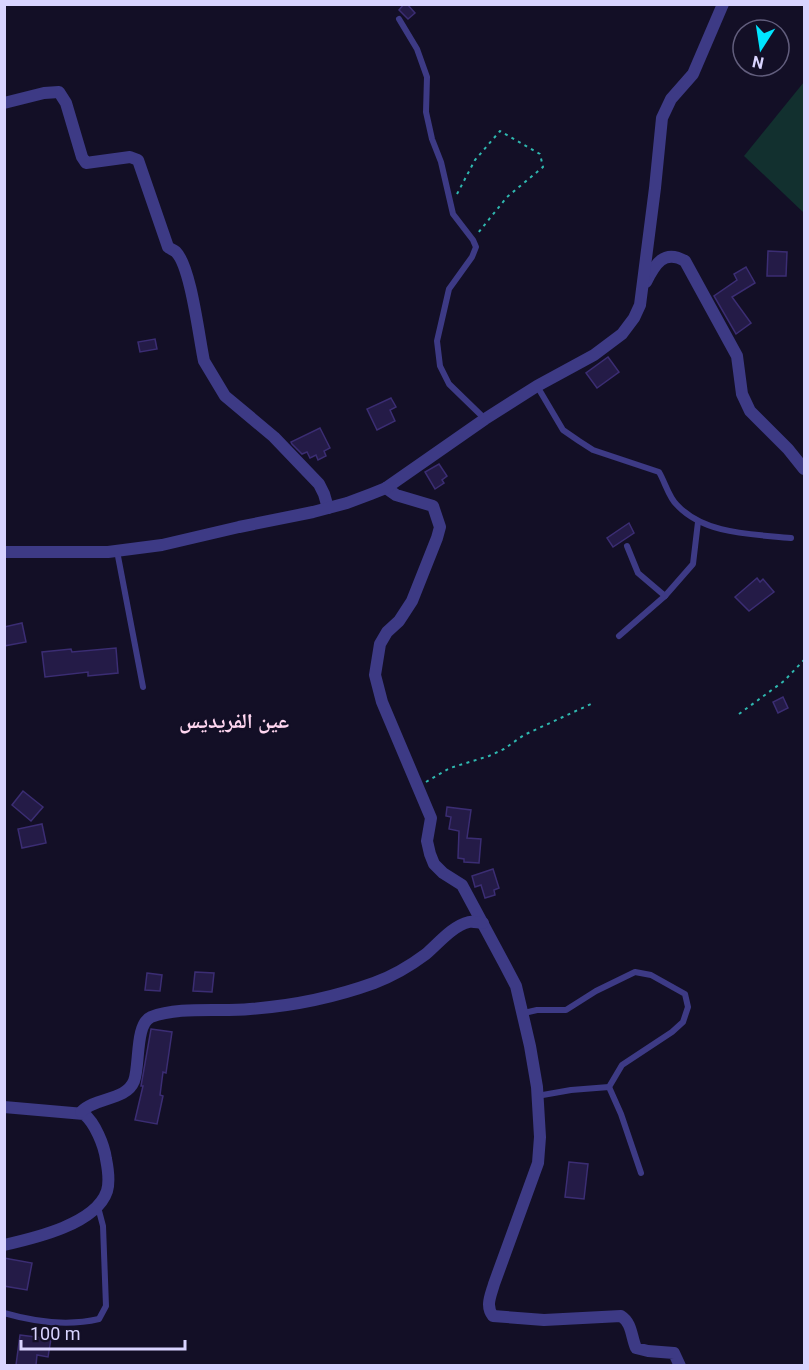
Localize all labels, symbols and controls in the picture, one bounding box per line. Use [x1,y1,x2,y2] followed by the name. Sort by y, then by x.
[731,18,791,78] north arrow
[750,52,765,73] text: N
[179,709,289,734] district label: عين الفريديس
[21,1313,184,1351] scale bar
[30,1323,81,1344] text: 100 m

